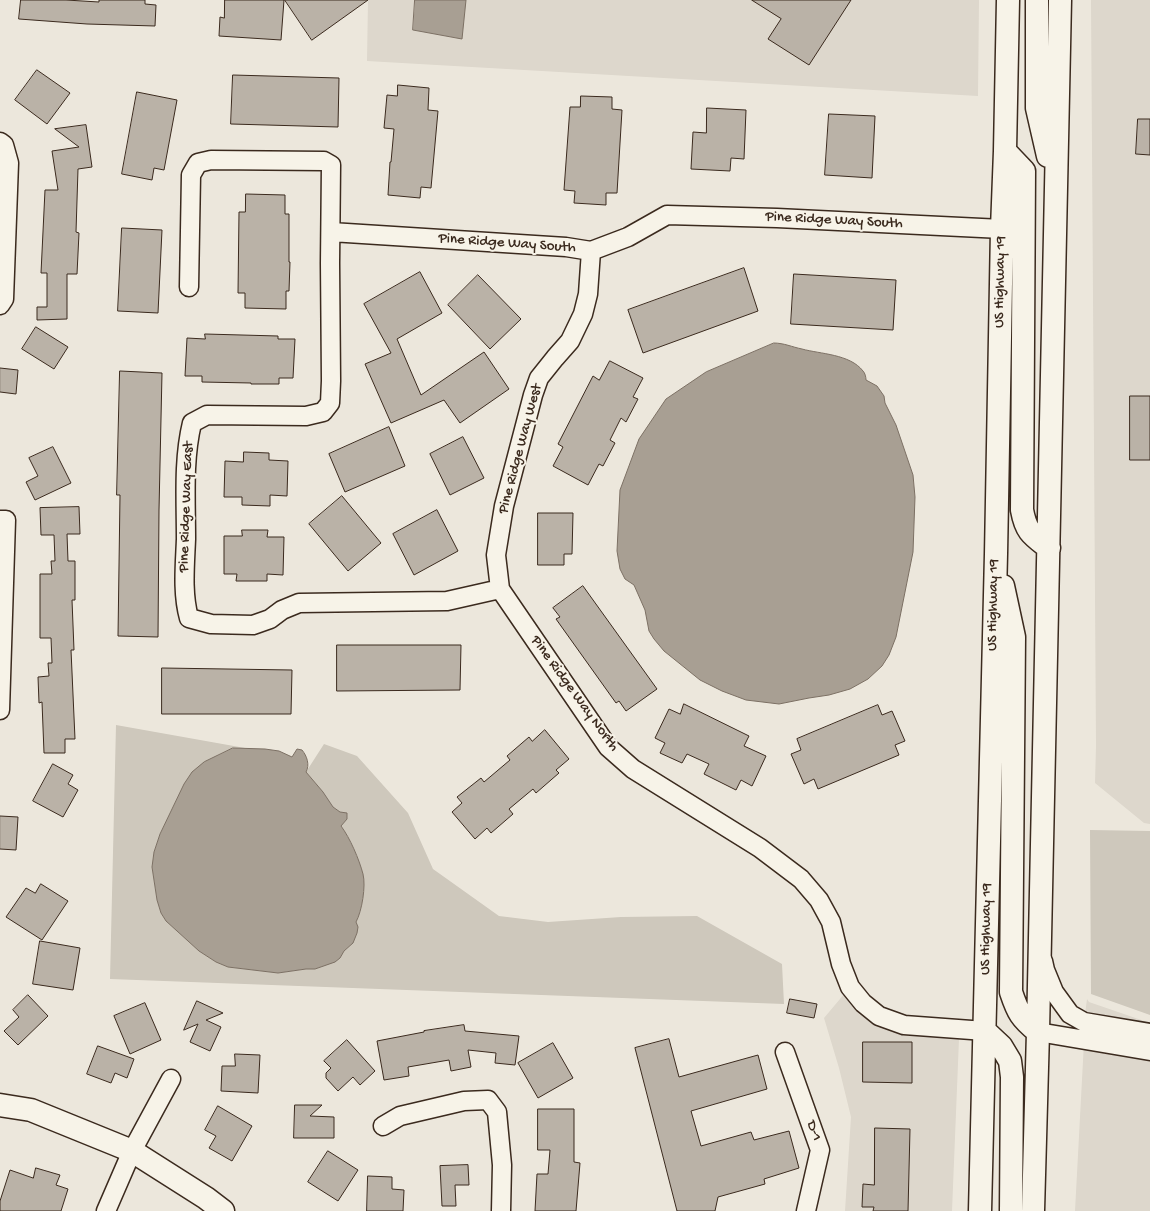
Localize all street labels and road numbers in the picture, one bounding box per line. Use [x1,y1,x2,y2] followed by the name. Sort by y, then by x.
[765,208,903,234] street label: Pine Ridge Way South
[438,230,576,258] street label: Pine Ridge Way South
[991,236,1011,328] street label: US Highway 19
[495,382,547,516] street label: Pine Ridge Way West
[176,441,198,573] street label: Pine Ridge Way East
[984,559,1004,651] street label: US Highway 19
[526,633,622,755] street label: Pine Ridge Way North
[977,883,997,975] street label: US Highway 19
[801,1118,825,1144] street label: D-1

